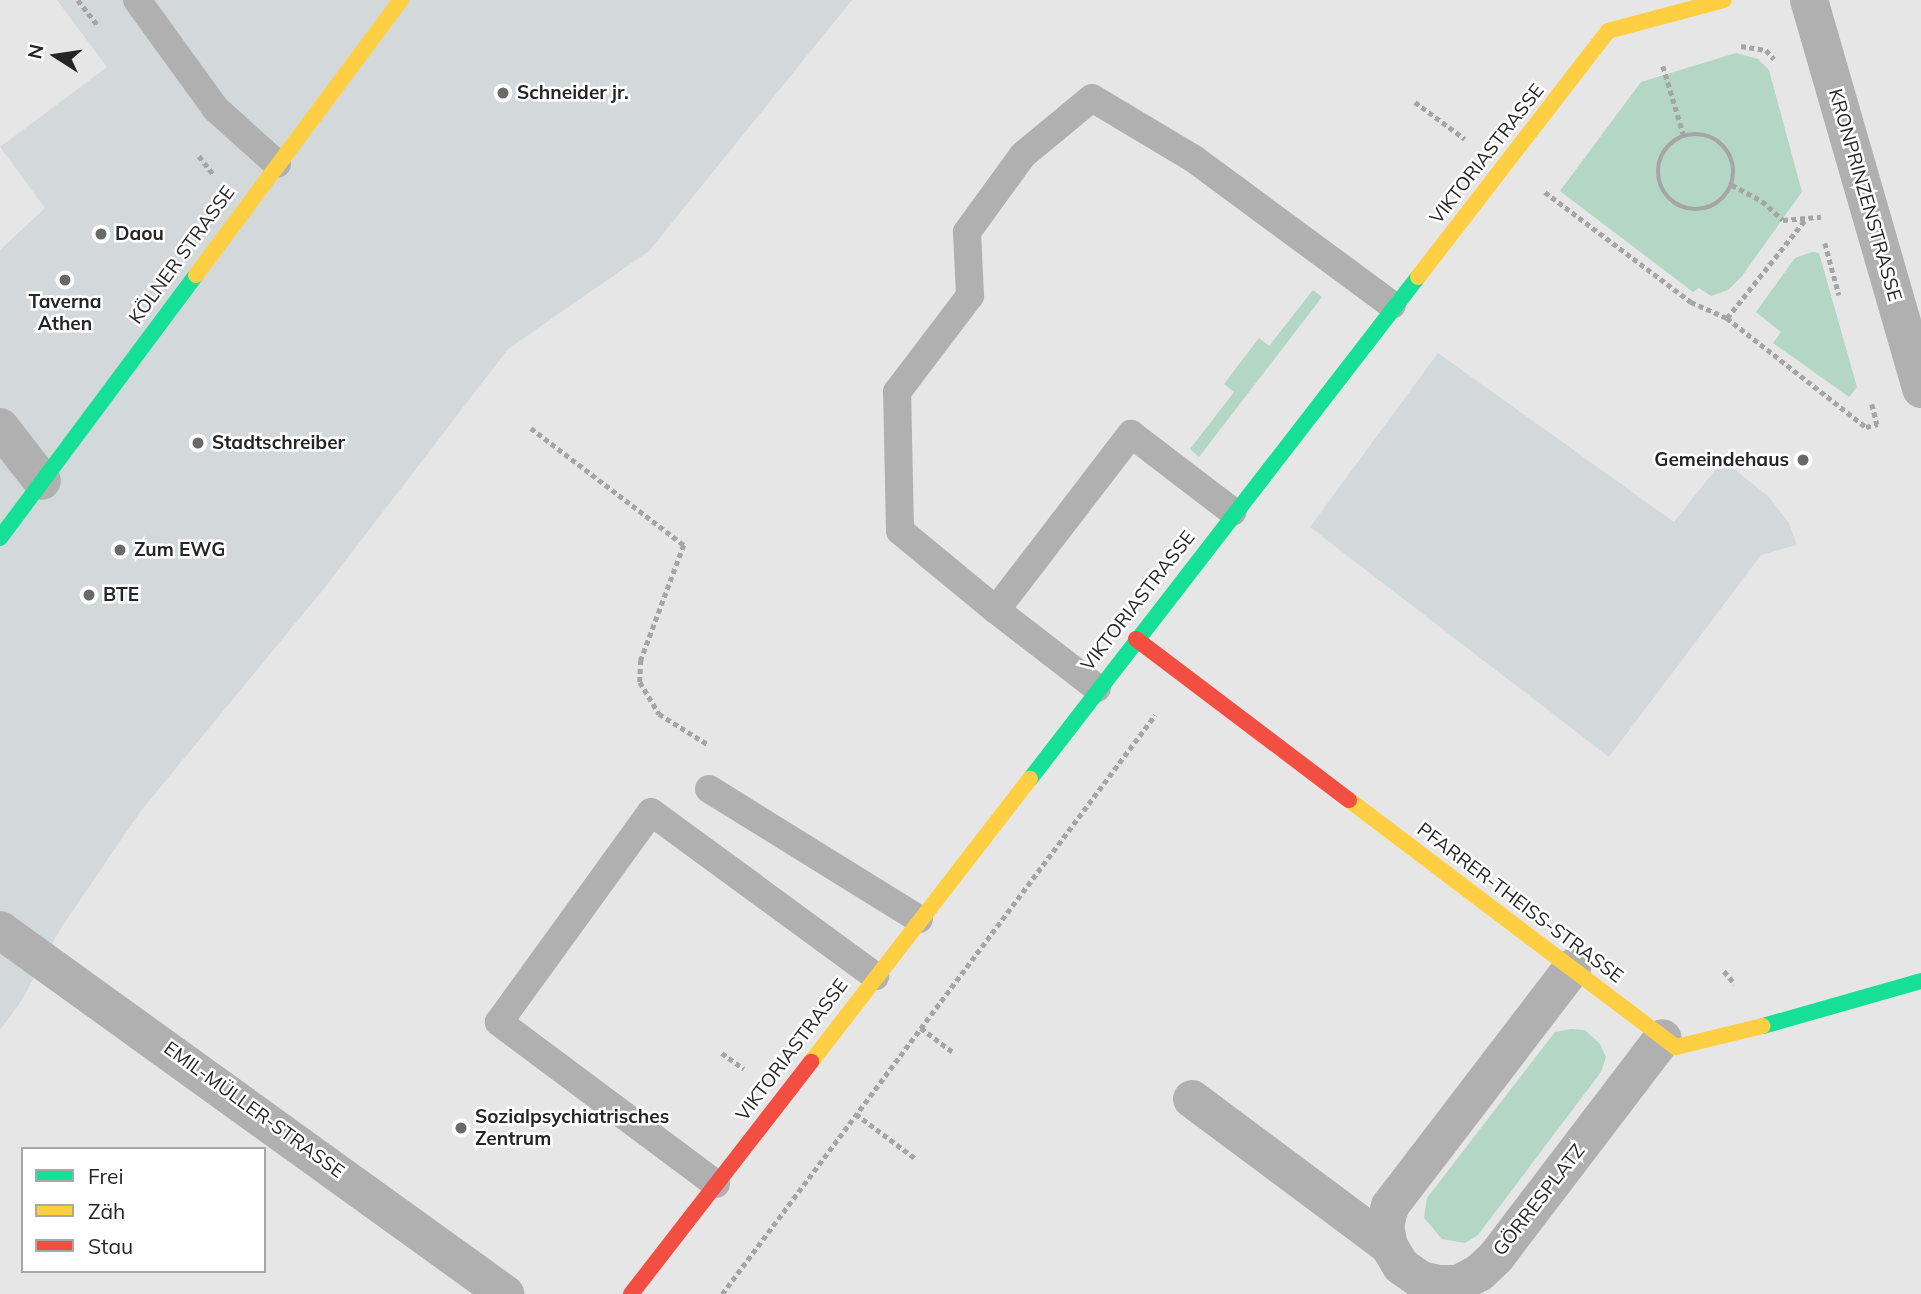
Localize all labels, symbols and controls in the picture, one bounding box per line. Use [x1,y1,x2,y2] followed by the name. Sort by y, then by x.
[21,21,91,91] north arrow
[22,42,49,61] text: N
[1425,79,1549,229] street label: VIKTORIASTRASSE
[517,82,629,104] place label: Schneider jr.
[495,85,511,101] marker: Schneider jr.
[1824,86,1906,304] street label: KRONPRINZENSTRASSE
[124,182,240,328] street label: KÖLNER STRASSE
[115,223,164,245] place label: Daou
[93,226,109,242] marker: Daou
[57,272,73,288] marker: Taverna Athen
[28,291,102,335] place label: Taverna Athen
[212,432,345,454] place label: Stadtschreiber
[190,435,206,451] marker: Stadtschreiber
[1654,449,1789,471] place label: Gemeindehaus
[1795,452,1811,468] marker: Gemeindehaus
[1076,526,1200,676] street label: VIKTORIASTRASSE
[134,539,225,561] place label: Zum EWG
[112,542,128,558] marker: Zum EWG
[103,584,139,606] place label: BTE
[81,587,97,603] marker: BTE
[1413,818,1627,988] street label: PFARRER-THEISS-STRASSE
[731,975,853,1125] street label: VIKTORIASTRASSE
[159,1037,349,1183] street label: EMIL-MÜLLER-STRASSE
[475,1106,669,1150] place label: Sozialpsychiatrisches Zentrum
[453,1120,469,1136] marker: Sozialpsychiatrisches Zentrum
[1488,1140,1590,1260] street label: GÖRRESPLATZ
[21,1147,266,1273] legend
[88,1163,124,1189] text: Frei
[88,1198,125,1224] text: Zäh
[88,1233,133,1259] text: Stau

